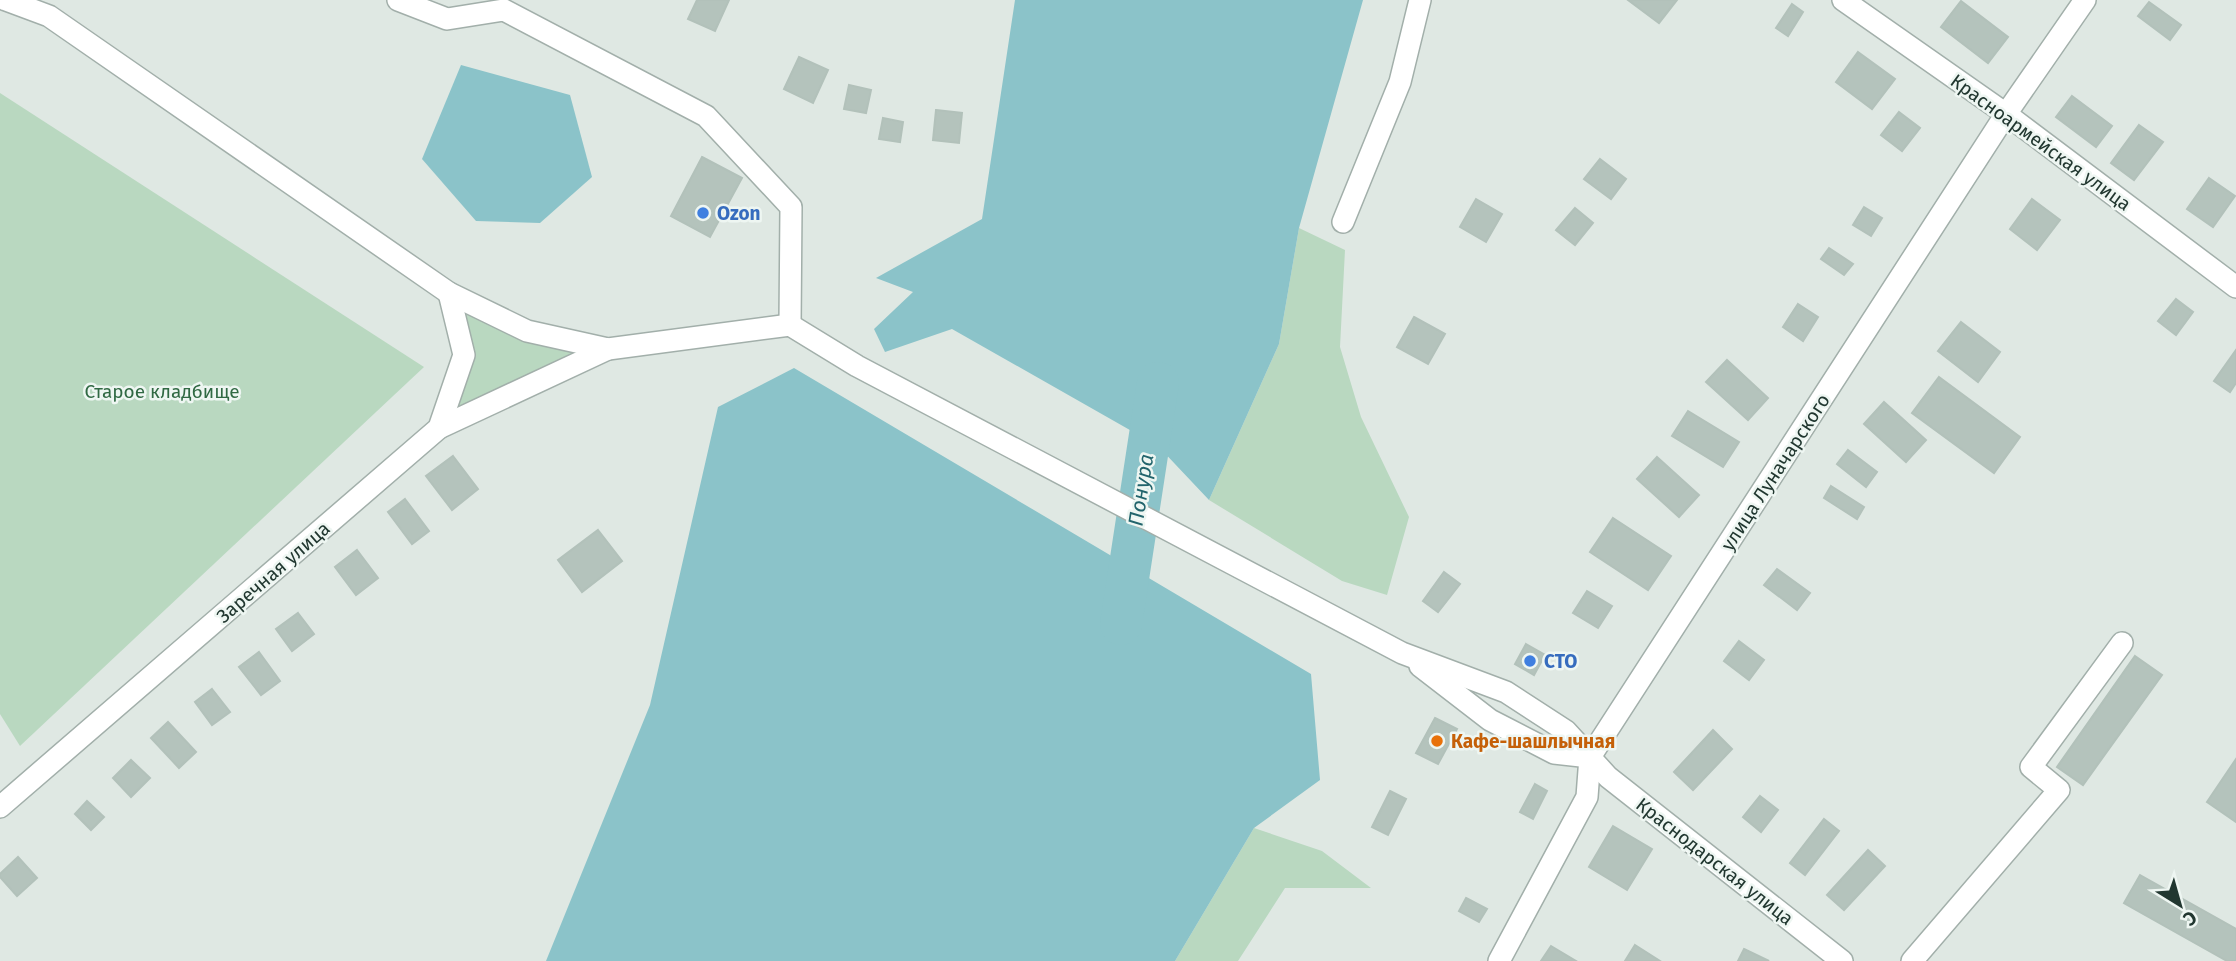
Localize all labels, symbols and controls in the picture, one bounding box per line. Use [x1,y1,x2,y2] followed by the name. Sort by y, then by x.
[1946,69,2135,216] street label: Красноармейская улица
[717,202,761,225] place label: Ozon
[695,205,711,221] marker: Ozon
[84,380,240,403] park label: Старое кладбище
[1716,390,1835,555] street label: улица Луначарского
[1122,452,1160,528] water label: Понура
[212,517,335,628] street label: Заречная улица
[1544,650,1577,673] place label: СТО
[1522,653,1538,669] marker: СТО
[1451,730,1615,753] place label: Кафе-шашлычная
[1429,733,1445,749] marker: Кафе-шашлычная
[1631,793,1798,930] street label: Краснодарская улица
[2145,870,2215,940] north arrow
[2179,906,2201,931] text: С

